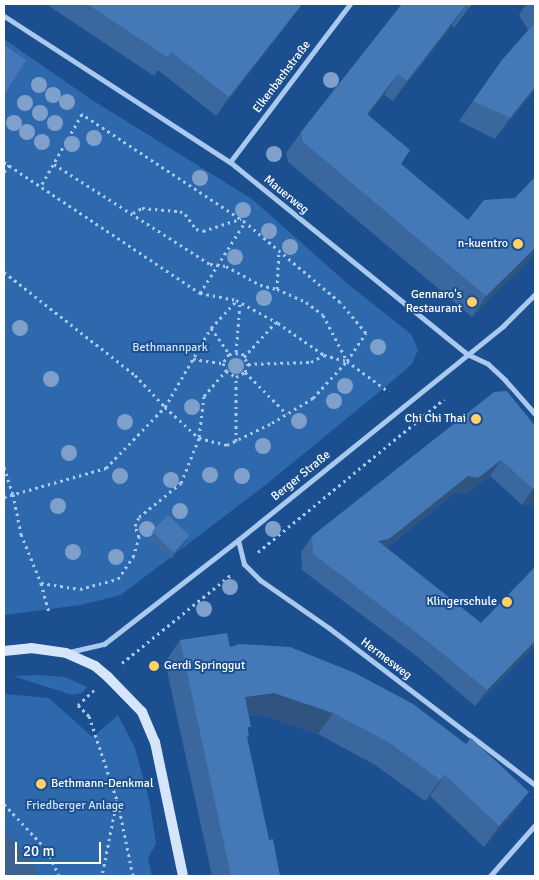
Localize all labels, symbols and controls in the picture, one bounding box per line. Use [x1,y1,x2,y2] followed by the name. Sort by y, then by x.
[250,38,314,116] street label: Elkenbachstraße
[261,172,311,218] street label: Mauerweg
[458,237,508,251] place label: n-kuentro
[512,238,524,250] marker: n-kuentro
[406,288,462,316] place label: Gennaro's Restaurant
[466,296,478,308] marker: Gennaro's Restaurant
[132,341,208,355] park label: Bethmannpark
[405,412,466,426] place label: Chi Chi Thai
[470,413,482,425] marker: Chi Chi Thai
[269,448,333,504] street label: Berger Straße
[426,595,497,609] place label: Klingerschule
[501,596,513,608] marker: Klingerschule
[358,635,414,683] street label: Hermesweg
[164,659,245,673] place label: Gerdi Springgut
[148,660,160,672] marker: Gerdi Springgut
[51,777,153,791] place label: Bethmann-Denkmal
[35,778,47,790] marker: Bethmann-Denkmal
[26,799,124,813] park label: Friedberger Anlage
[18,832,104,864] scale bar
[23,842,54,860] text: 20 m

